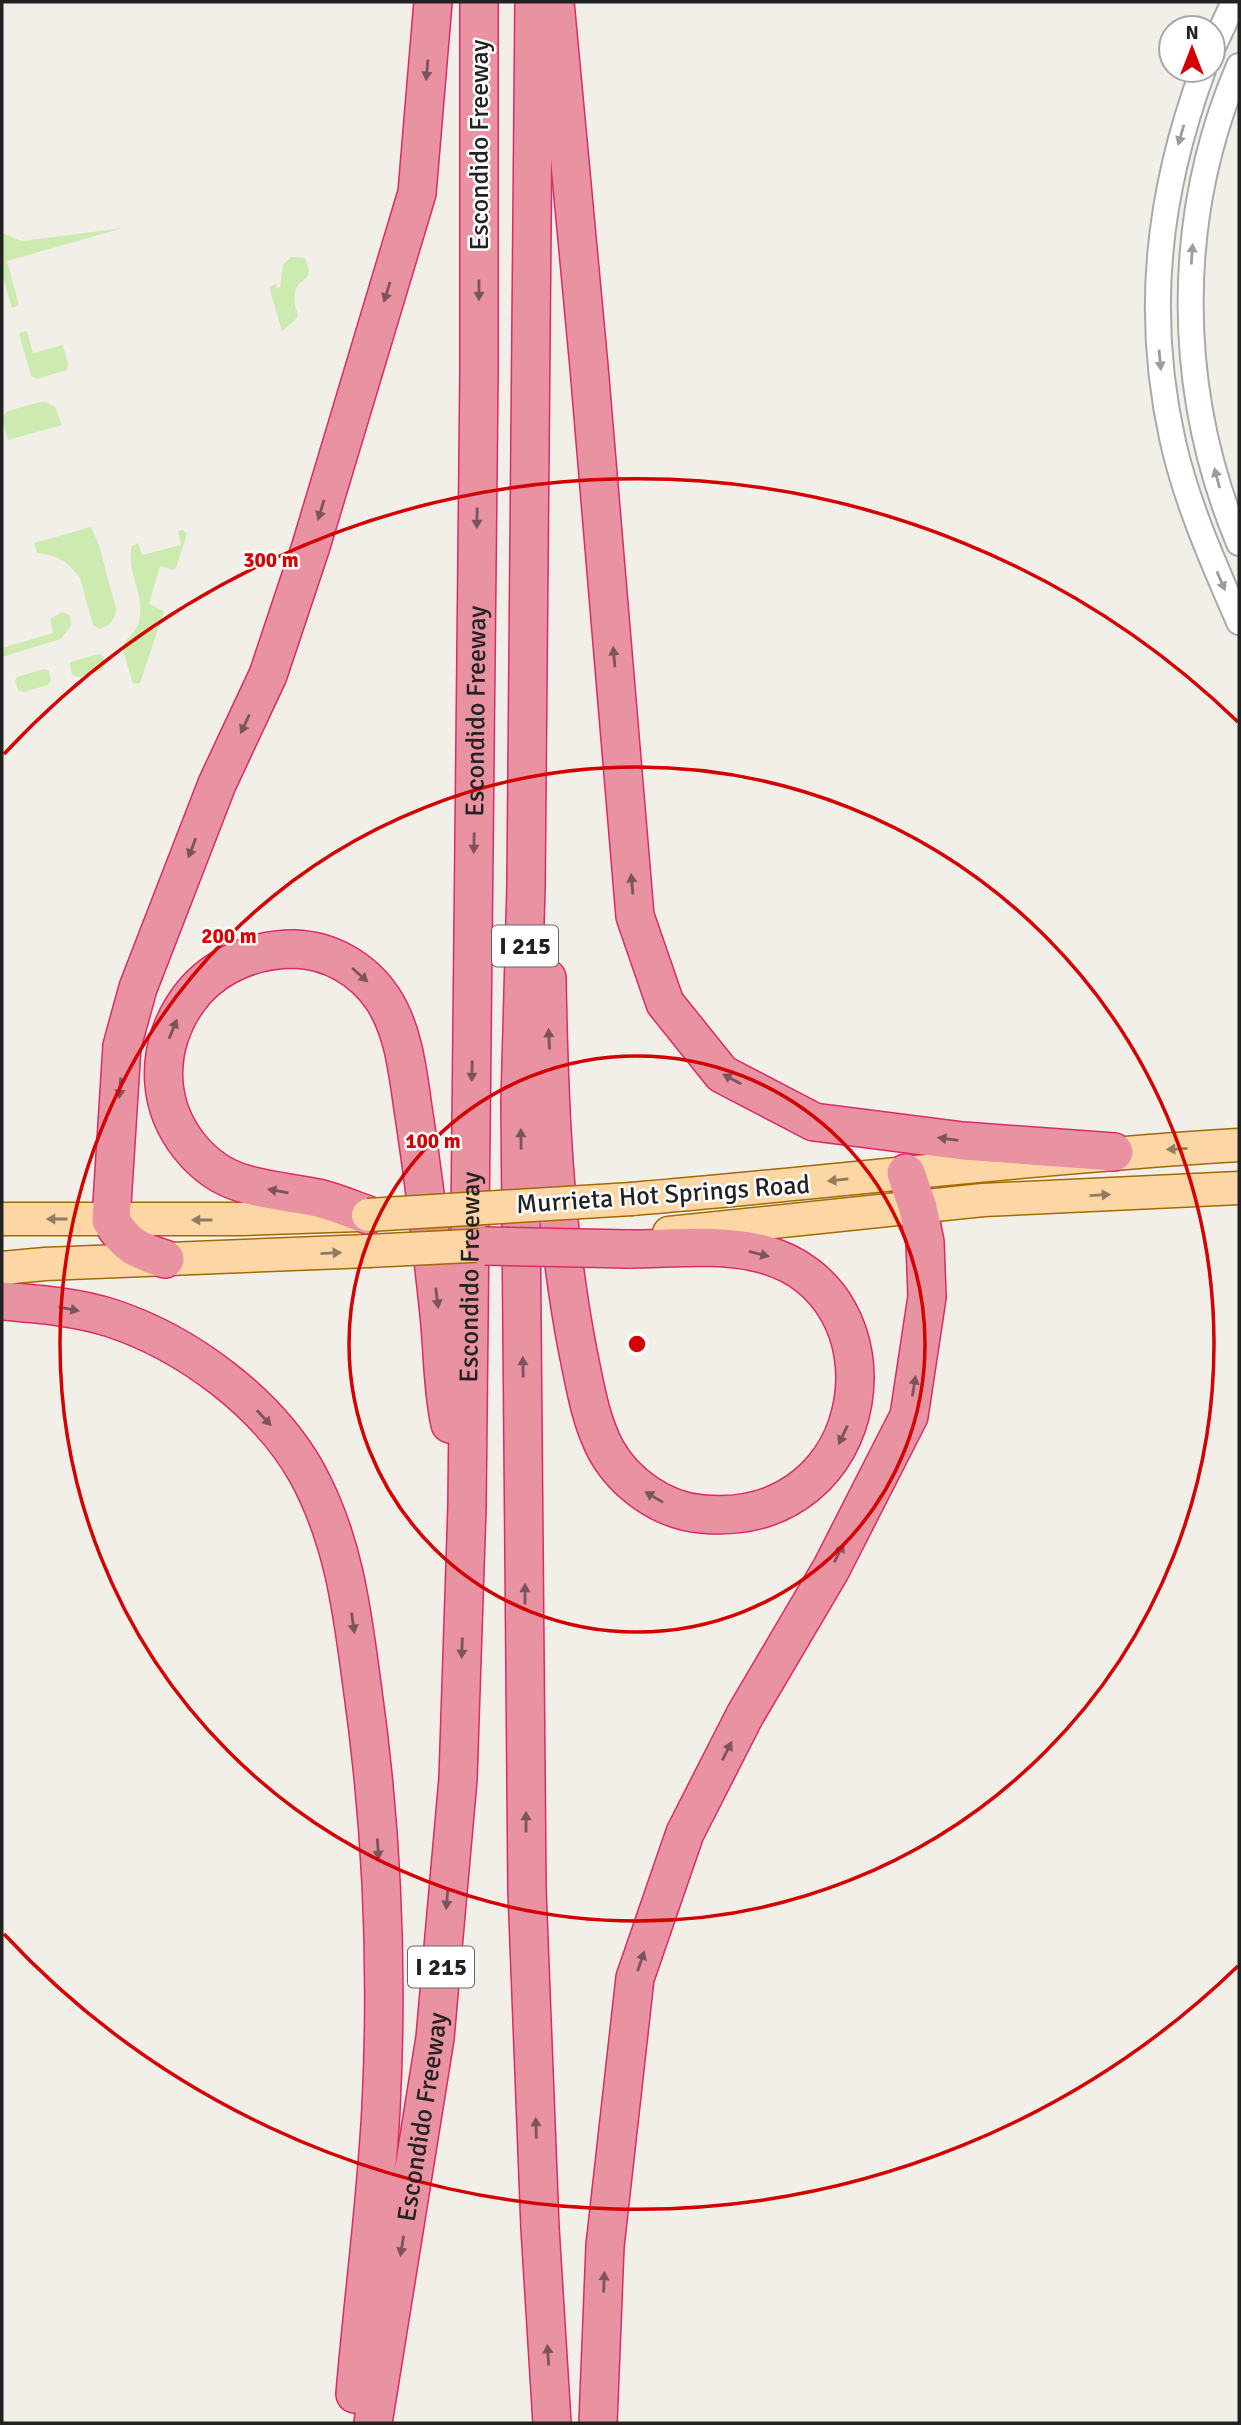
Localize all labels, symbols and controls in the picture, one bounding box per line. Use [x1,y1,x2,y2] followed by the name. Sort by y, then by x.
[1157,14,1227,84] north arrow
[1185,21,1199,45] text: N
[464,40,496,250] street label: Escondido Freeway
[421,59,432,81] one-way arrow
[1176,124,1186,145] one-way arrow
[1187,242,1198,264] one-way arrow
[473,280,485,302] one-way arrow
[381,282,391,303] one-way arrow
[1155,349,1166,371] one-way arrow
[1211,467,1222,489] one-way arrow
[316,500,326,521] one-way arrow
[472,507,483,529] one-way arrow
[243,547,299,573] text: 300 m
[1216,571,1227,592] one-way arrow
[459,605,494,817] street label: Escondido Freeway
[608,646,619,668] one-way arrow
[239,714,251,734] one-way arrow
[468,833,480,855] one-way arrow
[186,838,197,859] one-way arrow
[626,872,637,894] one-way arrow
[201,923,257,949] text: 200 m
[492,926,558,966] road number: I 215
[351,967,369,983] one-way arrow
[168,1018,179,1039] one-way arrow
[543,1028,554,1050] one-way arrow
[466,1060,478,1082] one-way arrow
[722,1074,742,1086] one-way arrow
[114,1077,125,1099] one-way arrow
[405,1128,461,1154] text: 100 m
[515,1128,527,1150] one-way arrow
[937,1133,959,1144] one-way arrow
[1165,1143,1187,1154] one-way arrow
[515,1169,811,1221] street label: Murrieta Hot Springs Road
[453,1171,488,1383] street label: Escondido Freeway
[827,1175,849,1186] one-way arrow
[267,1185,289,1196] one-way arrow
[1089,1189,1111,1200] one-way arrow
[45,1213,67,1225] one-way arrow
[190,1214,212,1226] one-way arrow
[320,1247,342,1258] one-way arrow
[748,1249,770,1260] one-way arrow
[431,1287,442,1309] one-way arrow
[58,1304,80,1315] one-way arrow
[625,1332,649,1356] centre of rings
[517,1356,529,1378] one-way arrow
[909,1375,920,1397] one-way arrow
[256,1409,272,1426] one-way arrow
[837,1425,849,1445] one-way arrow
[644,1490,663,1503] one-way arrow
[833,1543,845,1563] one-way arrow
[519,1583,531,1605] one-way arrow
[348,1612,359,1634] one-way arrow
[456,1637,468,1659] one-way arrow
[721,1741,732,1761] one-way arrow
[521,1811,532,1833] one-way arrow
[372,1838,383,1860] one-way arrow
[441,1888,452,1910] one-way arrow
[408,1946,474,1988] road number: I 215
[636,1950,647,1971] one-way arrow
[391,2011,454,2224] street label: Escondido Freeway
[531,2117,542,2139] one-way arrow
[396,2235,407,2257] one-way arrow
[598,2270,609,2292] one-way arrow
[542,2344,553,2366] one-way arrow

